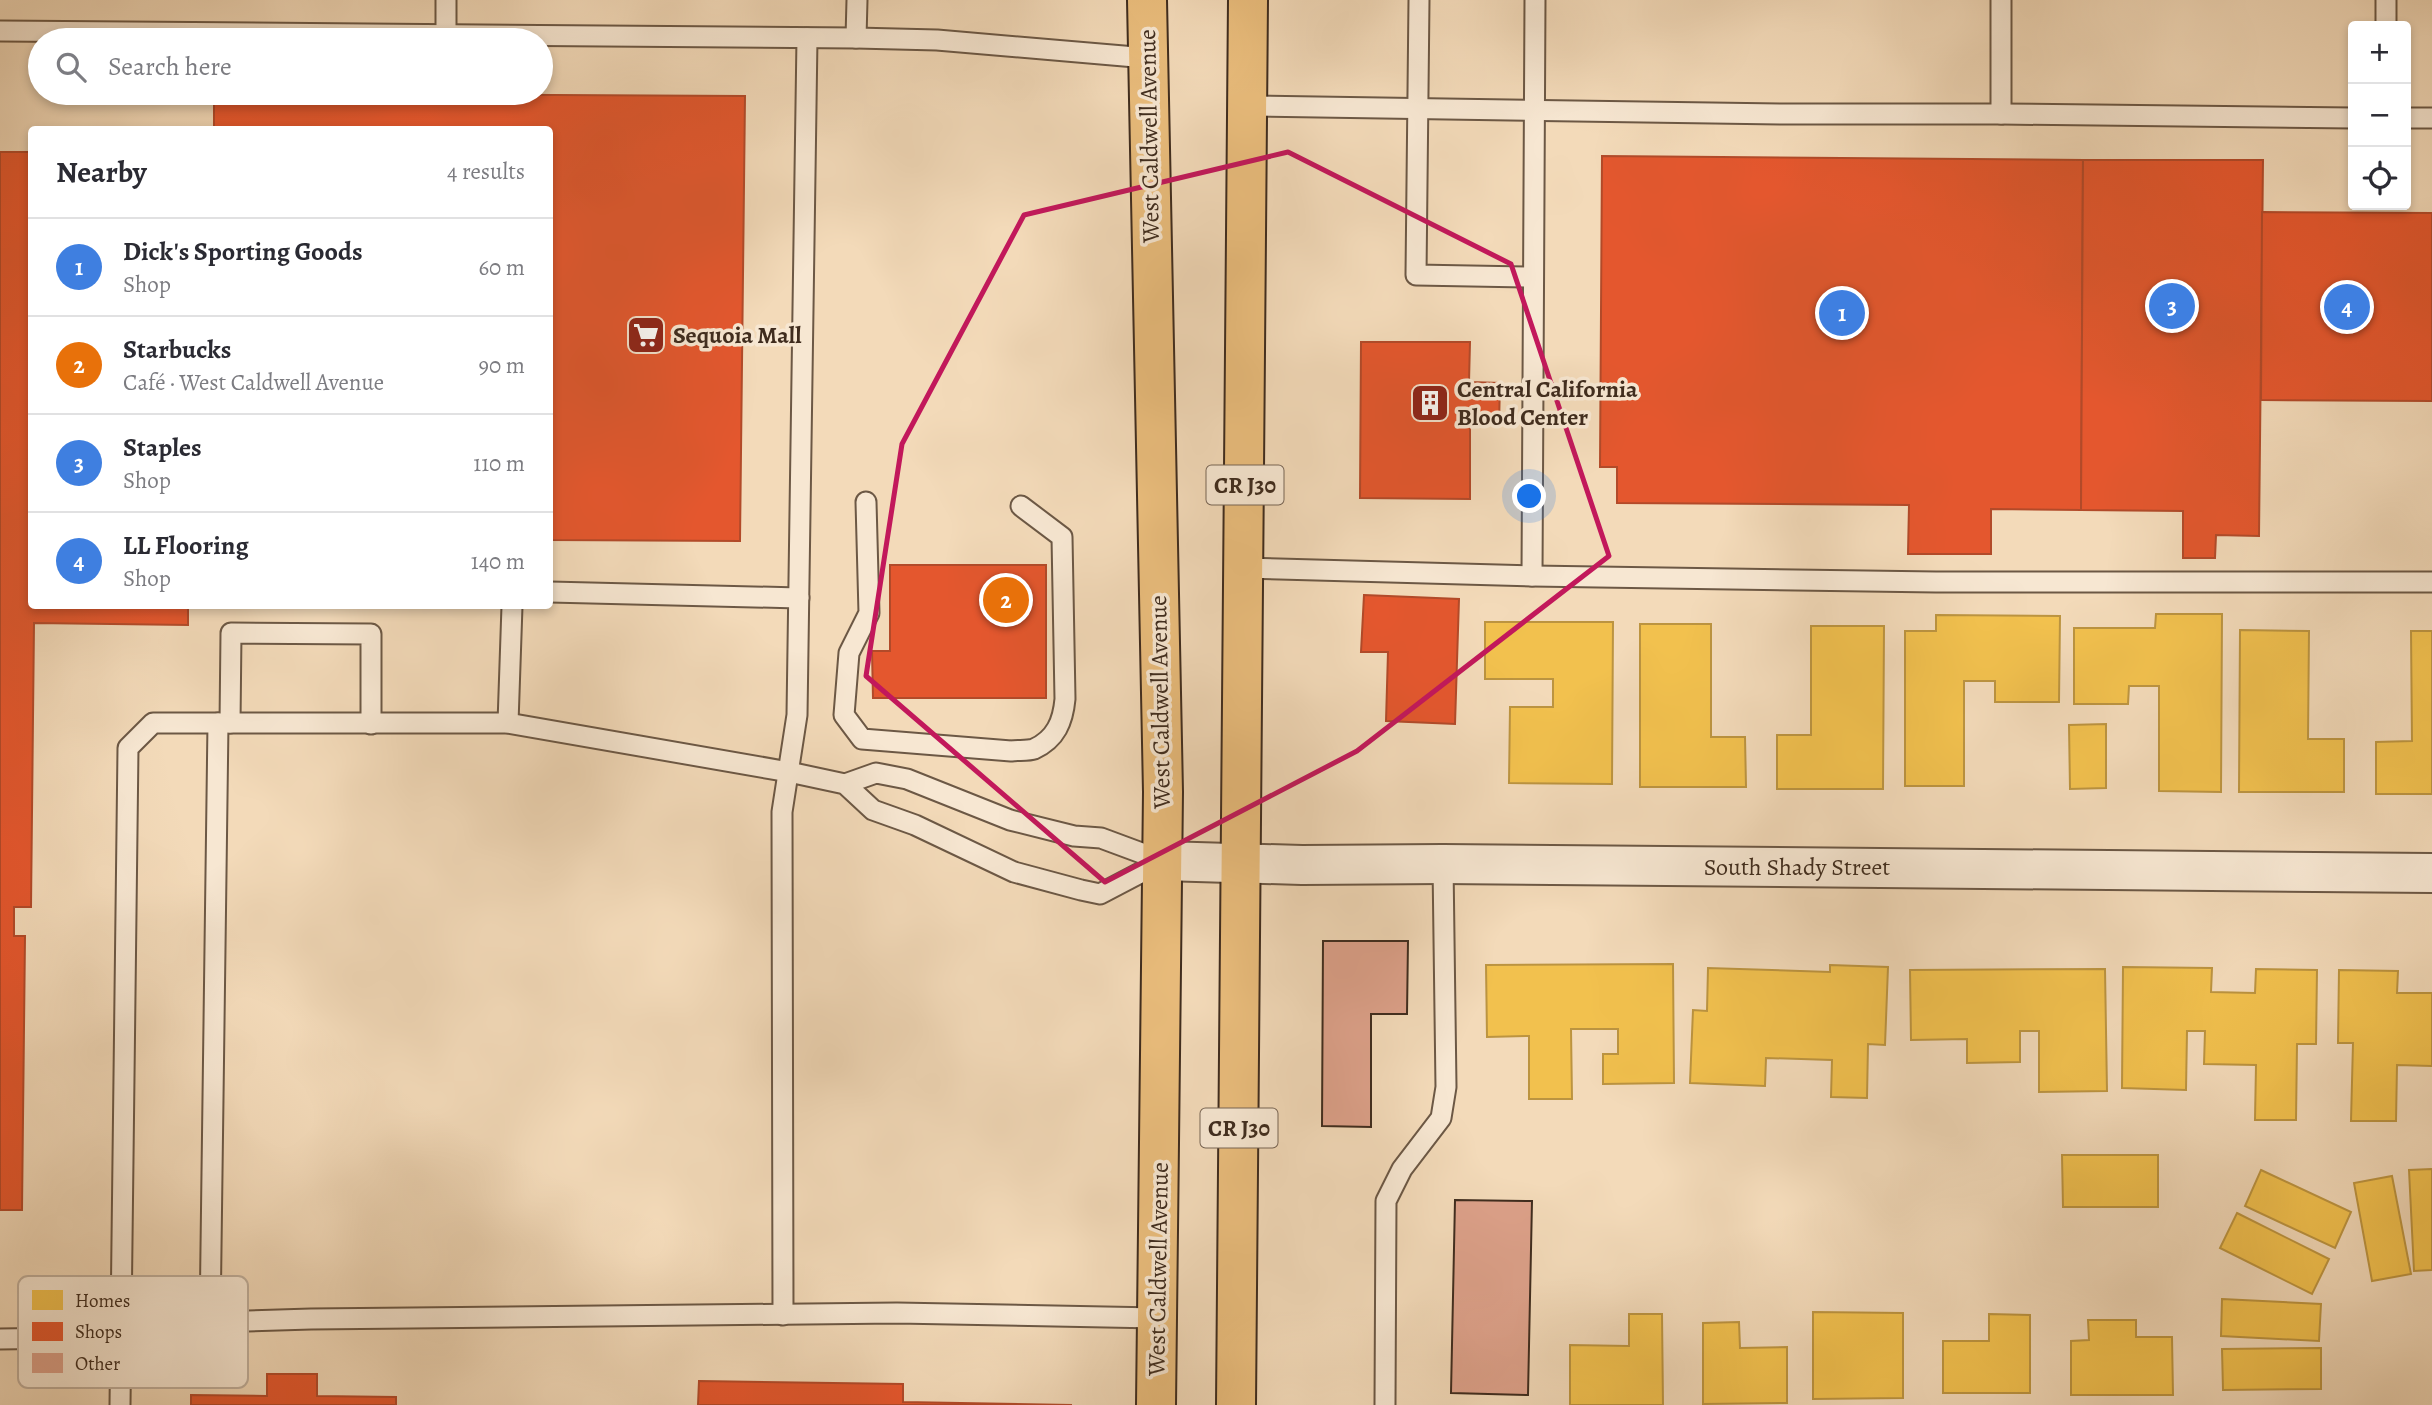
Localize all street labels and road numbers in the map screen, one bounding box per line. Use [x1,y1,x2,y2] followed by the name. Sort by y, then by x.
[1131,29,1167,244] street label: West Caldwell Avenue
[1206,466,1284,505] road number: CR J30
[1142,595,1178,810] street label: West Caldwell Avenue
[1704,851,1890,883] street label: South Shady Street
[1200,1108,1278,1148] road number: CR J30
[1140,1162,1176,1377] street label: West Caldwell Avenue

